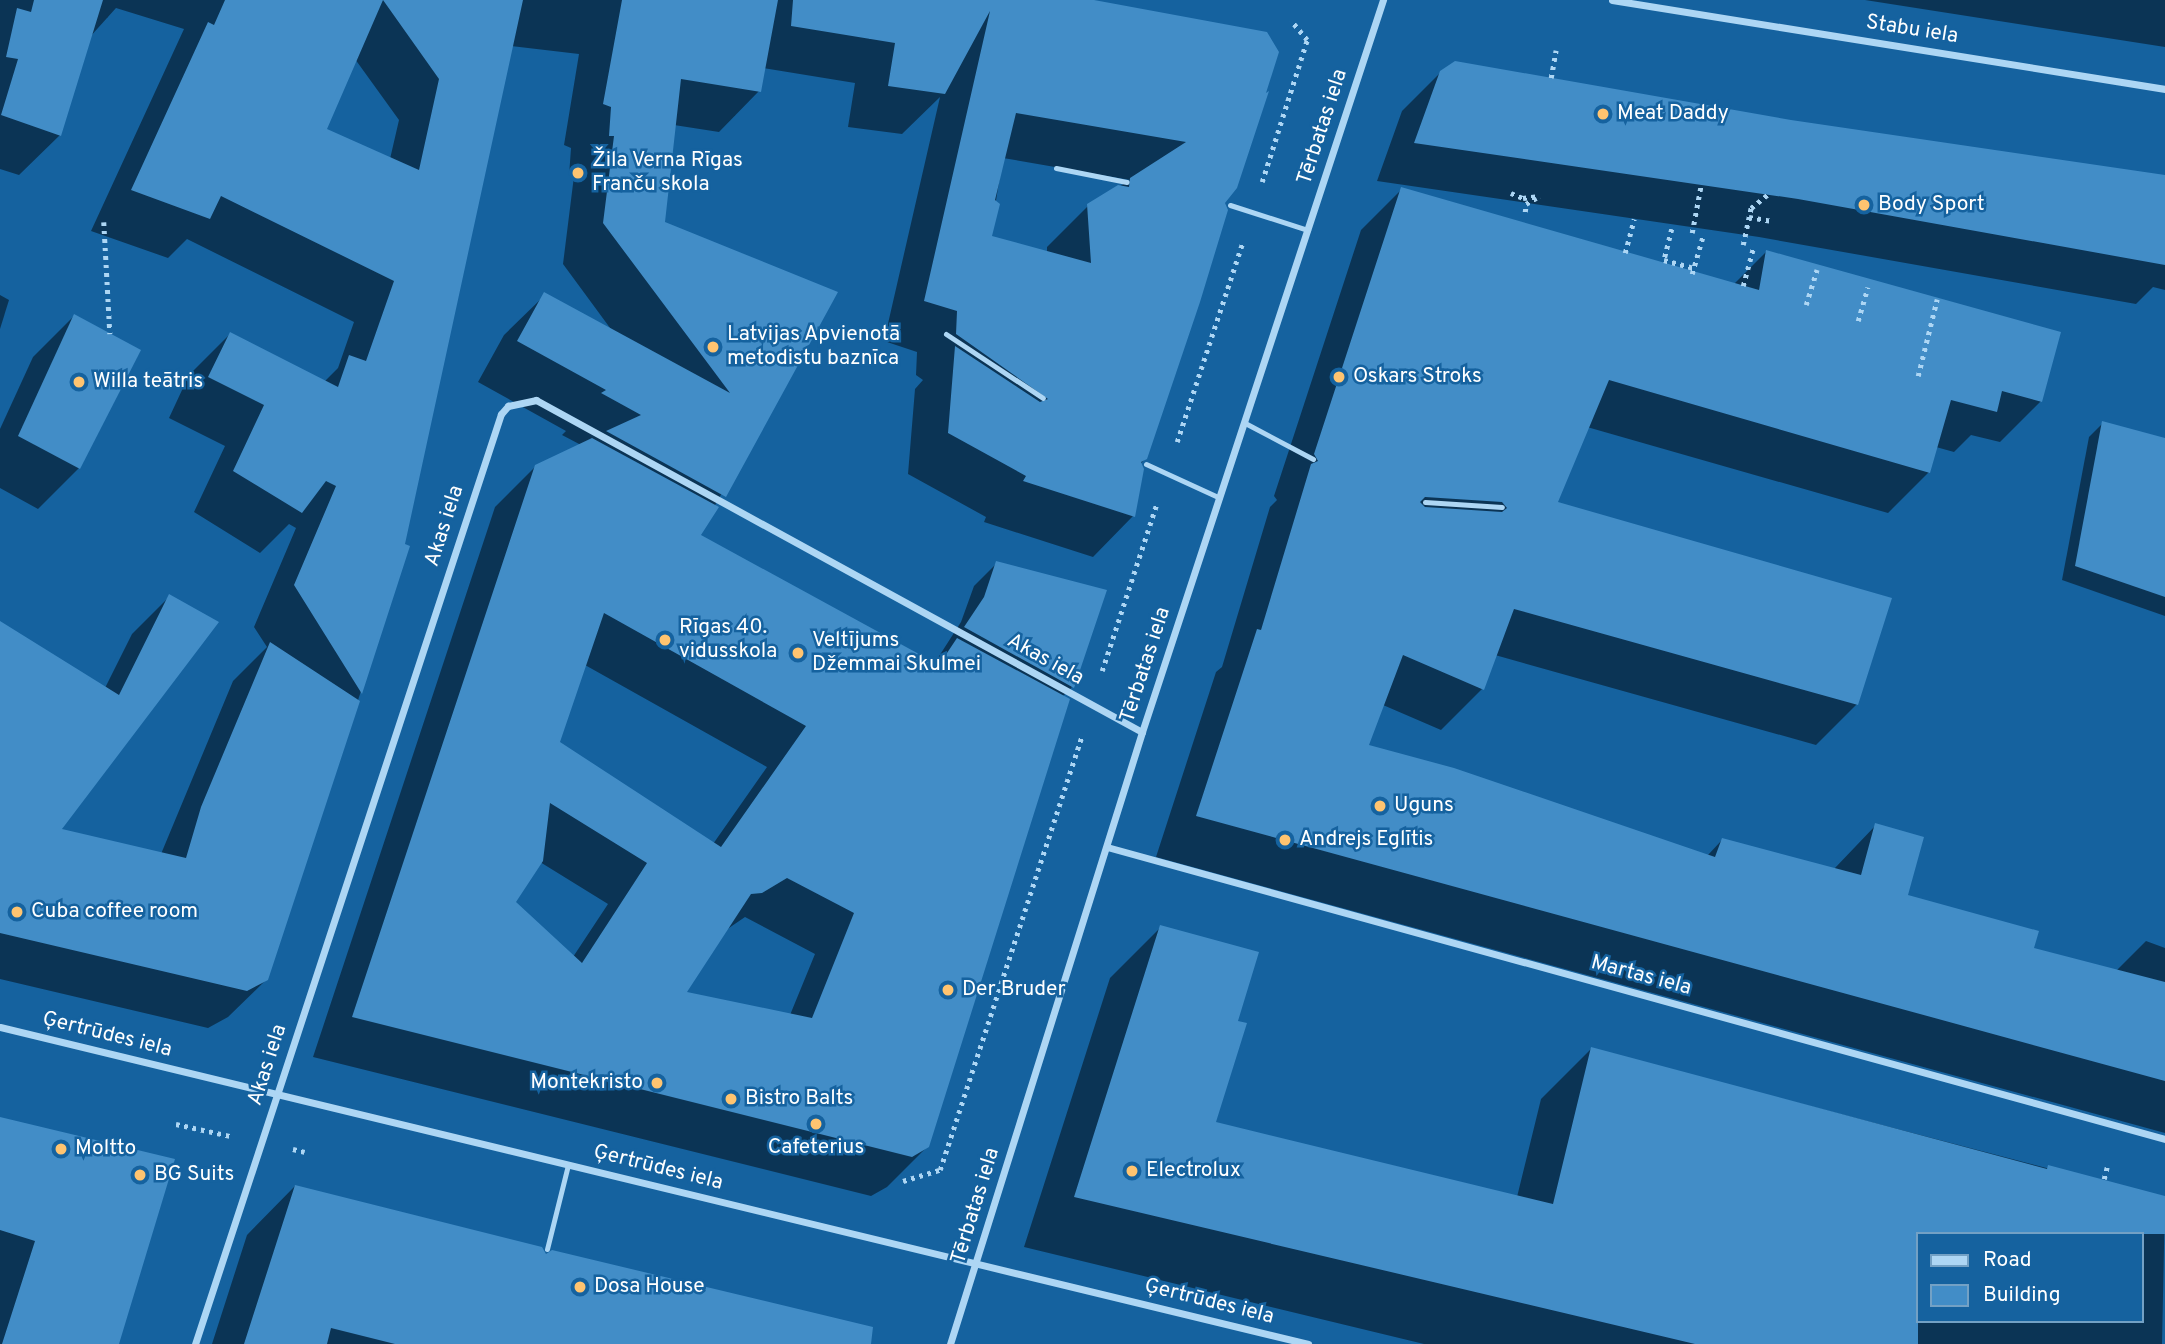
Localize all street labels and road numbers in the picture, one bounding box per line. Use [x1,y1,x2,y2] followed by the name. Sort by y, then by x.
[1864,10,1960,50] street label: Stabu iela
[1292,66,1354,188] street label: Tērbatas iela
[420,482,470,570] street label: Akas iela
[1115,604,1177,726] street label: Tērbatas iela
[1002,629,1088,691] street label: Akas iela
[1588,951,1694,1001] street label: Martas iela
[40,1007,174,1063] street label: Ģertrūdes iela
[243,1021,293,1109] street label: Akas iela
[591,1140,725,1196] street label: Ģertrūdes iela
[946,1145,1006,1267] street label: Tērbatas iela
[1142,1274,1276,1330] street label: Ģertrūdes iela

